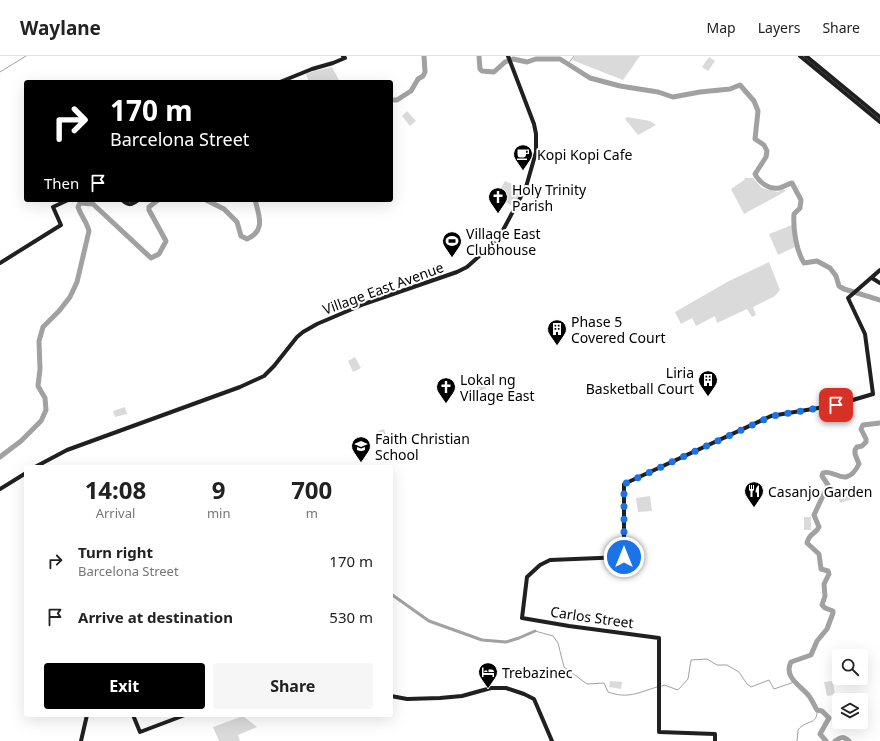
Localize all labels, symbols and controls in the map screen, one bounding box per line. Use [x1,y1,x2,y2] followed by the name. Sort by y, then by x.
[20,15,101,41] text: Waylane
[707,18,736,37] text: Map
[758,18,800,37] text: Layers
[822,18,860,37] text: Share
[110,91,193,129] text: 170 m
[44,96,96,148] icon: right
[110,127,249,151] text: Barcelona Street
[512,143,534,171] cafe icon: Kopi Kopi Cafe
[537,145,633,164] place label: Kopi Kopi Cafe
[87,172,109,194] icon: arrive
[44,173,79,193] text: Then
[512,180,587,215] place label: Holy Trinity Parish
[487,186,509,214] church icon: Holy Trinity Parish
[466,224,541,259] place label: Village East Clubhouse
[441,230,463,258] sports icon: Village East Clubhouse
[320,257,446,319] street label: Village East Avenue
[571,312,666,347] place label: Phase 5 Covered Court
[546,318,568,346] building icon: Phase 5 Covered Court
[586,363,694,398] place label: Liria Basketball Court
[697,369,719,397] building icon: Liria Basketball Court
[460,370,535,405] place label: Lokal ng Village East
[435,376,457,404] church icon: Lokal ng Village East
[819,388,853,422] pin
[825,394,847,416] icon: arrive
[375,429,470,464] place label: Faith Christian School
[350,435,372,463] school or university icon: Faith Christian School
[85,473,146,506] text: 14:08
[212,473,226,506] text: 9
[291,473,332,506] text: 700
[743,480,765,508] restaurant icon: Casanjo Garden
[768,482,872,501] place label: Casanjo Garden
[96,504,135,522] text: Arrival
[207,504,230,522] text: min
[306,504,318,522] text: m
[603,536,645,578] position arrow
[78,542,153,562] text: Turn right
[44,550,66,572] icon: right
[329,551,373,571] text: 170 m
[78,562,179,580] text: Barcelona Street
[549,602,635,632] street label: Carlos Street
[44,606,66,628] icon: arrive
[78,607,233,627] text: Arrive at destination
[329,607,373,627] text: 530 m
[832,649,868,729] map controls
[832,649,868,685] button: search
[477,661,499,689] hotel icon: Trebazinec
[44,663,205,709] button: Exit
[213,663,373,709] button: Share
[502,663,573,682] place label: Trebazinec
[832,693,868,729] button: layers

